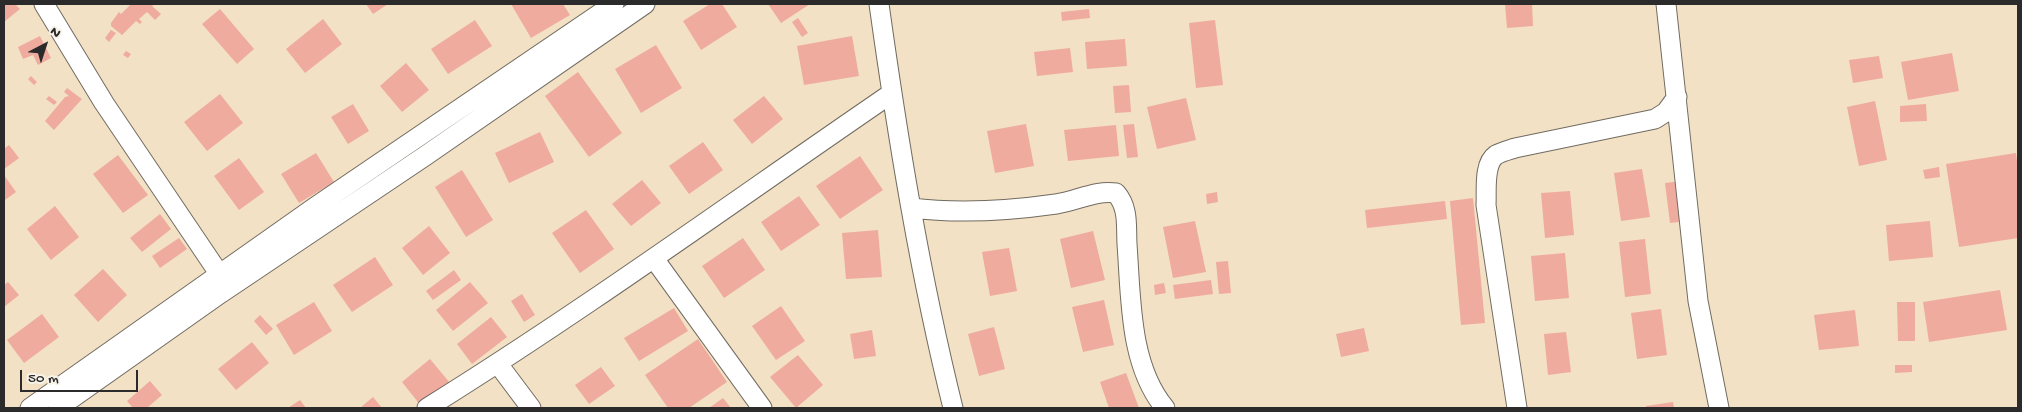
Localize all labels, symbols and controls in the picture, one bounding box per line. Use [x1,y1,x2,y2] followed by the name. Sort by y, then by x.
[20,20,70,70] north arrow
[46,24,64,43] text: N
[22,360,140,392] scale bar
[28,370,59,388] text: 50 m

